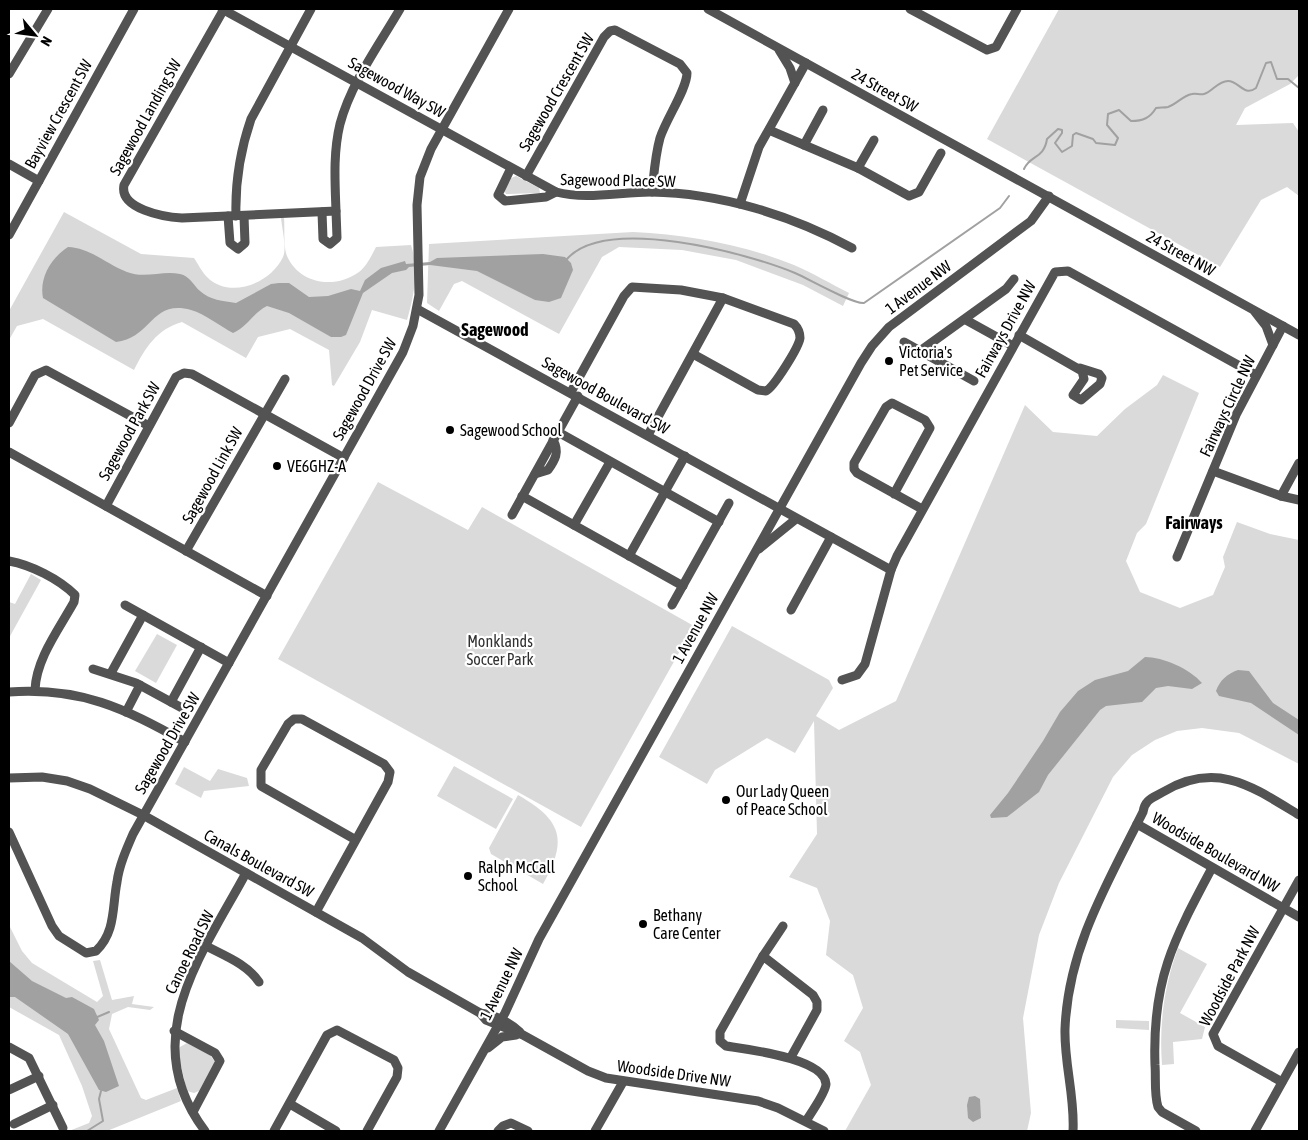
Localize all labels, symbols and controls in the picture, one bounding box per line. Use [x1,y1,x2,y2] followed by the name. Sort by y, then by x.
[10,10,60,60] north arrow
[515,30,598,155] street label: Sagewood Crescent SW
[37,34,55,49] text: N
[345,53,449,122] street label: Sagewood Way SW
[21,56,96,172] street label: Bayview Crescent SW
[106,56,185,179] street label: Sagewood Landing SW
[849,64,922,116] street label: 24 Street SW
[560,170,676,191] street label: Sagewood Place SW
[1144,227,1219,279] street label: 24 Street NW
[882,256,955,317] street label: 1 Avenue NW
[971,277,1040,381] street label: Fairways Drive NW
[461,319,529,340] district label: Sagewood
[329,335,400,444] street label: Sagewood Drive SW
[899,343,963,379] place label: Victoria's Pet Service
[1196,352,1259,460] street label: Fairways Circle NW
[539,353,673,439] street label: Sagewood Boulevard SW
[883,355,895,367] marker: Victoria's Pet Service
[95,379,164,484] street label: Sagewood Park SW
[460,421,562,440] place label: Sagewood School
[178,423,247,527] street label: Sagewood Link SW
[444,424,456,436] marker: Sagewood School
[287,457,346,475] place label: VE6GHZ-A
[271,460,283,472] marker: VE6GHZ-A
[1165,512,1223,533] district label: Fairways
[668,590,722,666] street label: 1 Avenue NW
[467,632,533,668] park label: Monklands Soccer Park
[131,689,204,797] street label: Sagewood Drive SW
[736,782,829,818] place label: Our Lady Queen of Peace School
[720,794,732,806] marker: Our Lady Queen of Peace School
[1149,808,1283,896] street label: Woodside Boulevard NW
[201,825,317,901] street label: Canals Boulevard SW
[478,858,556,894] place label: Ralph McCall School
[462,870,474,882] marker: Ralph McCall School
[653,906,721,942] place label: Bethany Care Center
[161,907,217,997] street label: Canoe Road SW
[637,918,649,930] marker: Bethany Care Center
[1195,923,1263,1029] street label: Woodside Park NW
[476,945,526,1023] street label: 1 Avenue NW
[616,1056,732,1090] street label: Woodside Drive NW

